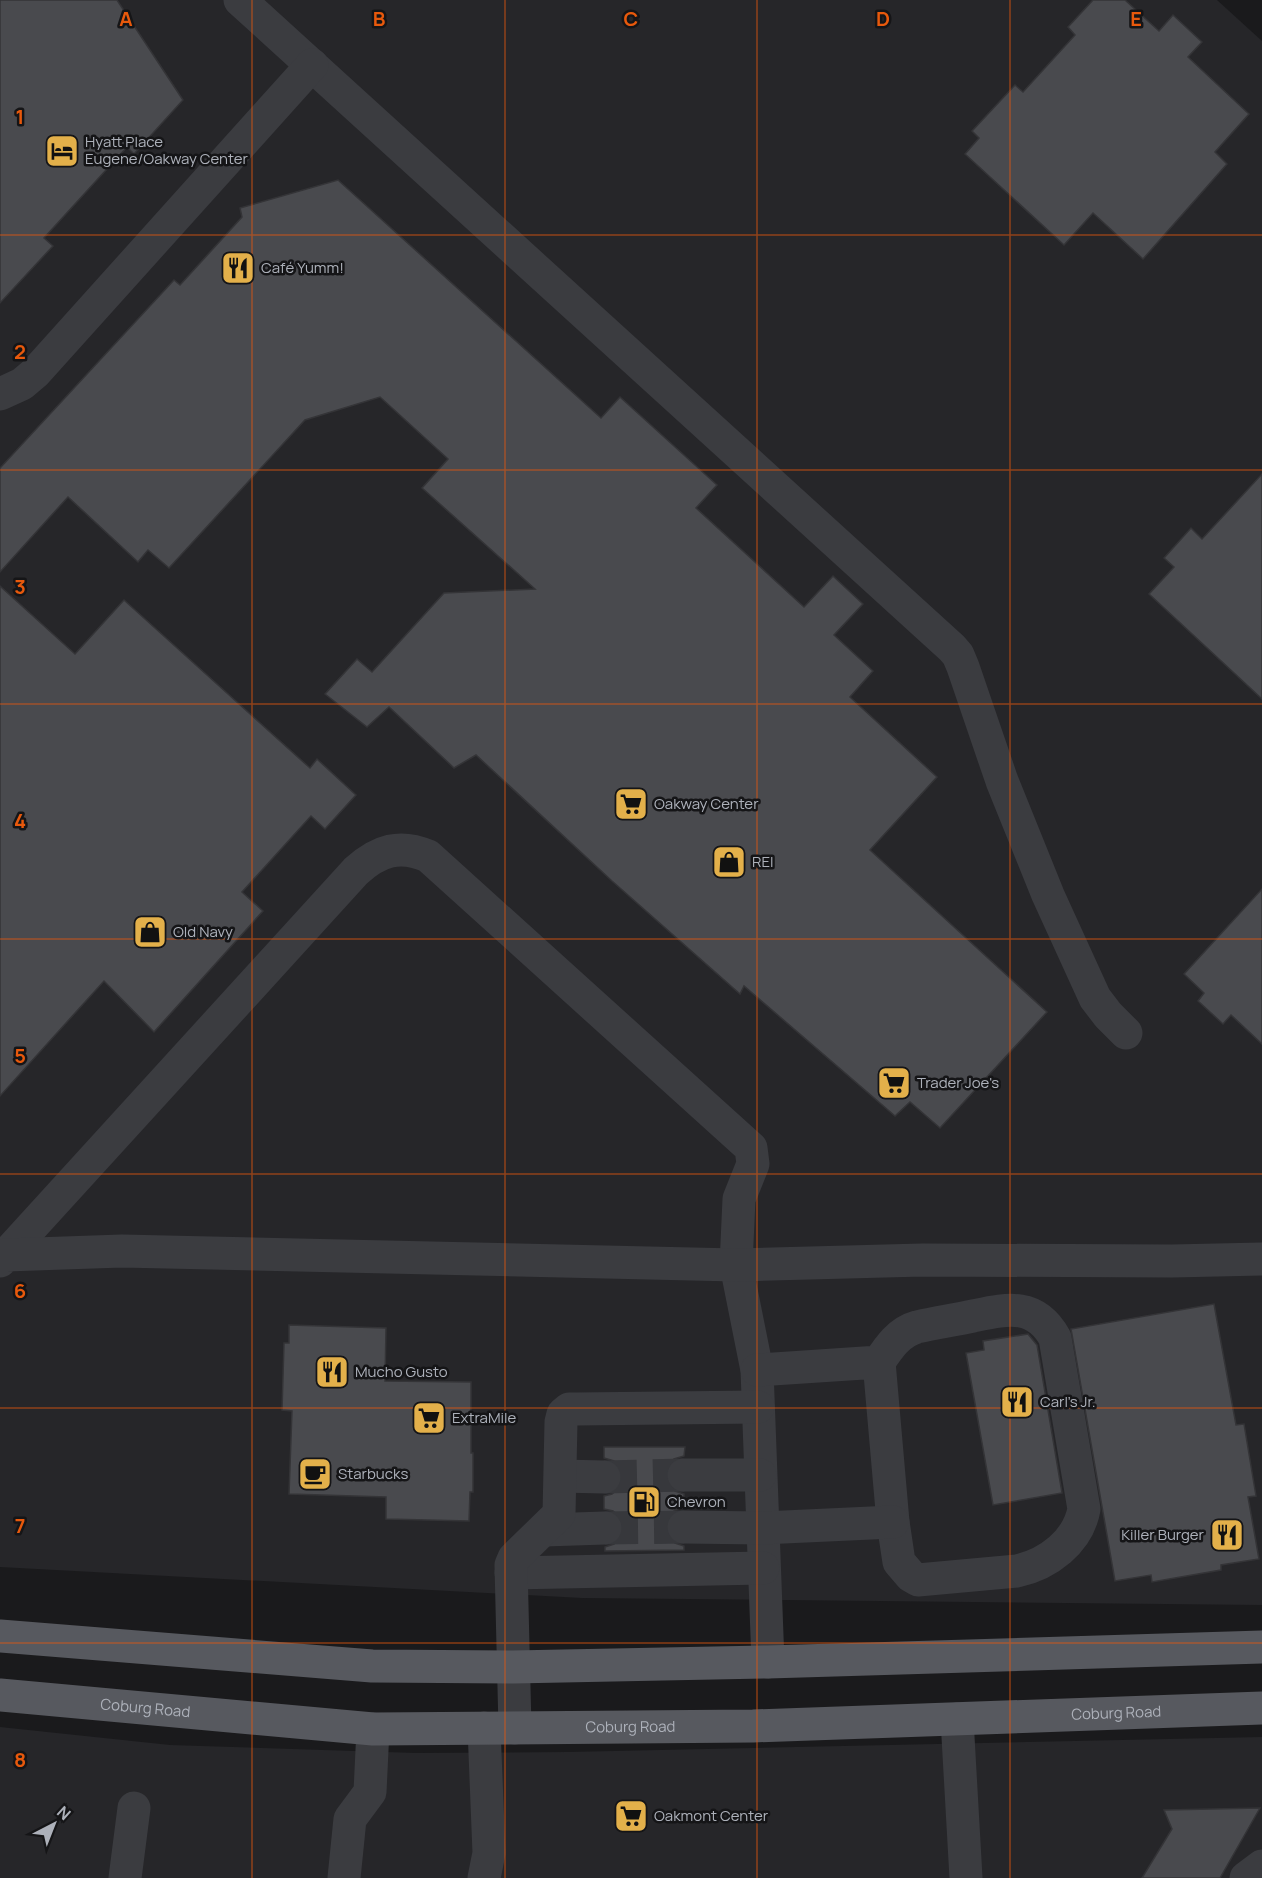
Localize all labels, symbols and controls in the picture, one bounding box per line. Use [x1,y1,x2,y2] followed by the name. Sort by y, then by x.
[119,5,133,32] text: A
[373,5,386,32] text: B
[624,5,638,32] text: C
[876,5,890,32] text: D
[1130,5,1142,32] text: E
[16,103,24,130] text: 1
[85,131,248,169] place label: Hyatt Place Eugene/Oakway Center
[44,133,80,169] hotel icon: Hyatt Place Eugene/Oakway Center
[220,250,256,286] restaurant icon: Café Yumm!
[261,257,344,278] place label: Café Yumm!
[14,338,26,365] text: 2
[14,573,26,600] text: 3
[613,786,649,822] supermarket icon: Oakway Center
[654,793,759,814] place label: Oakway Center
[14,807,26,834] text: 4
[711,844,747,880] shop icon: REI
[752,851,774,872] place label: REI
[132,914,168,950] shop icon: Old Navy
[173,921,233,942] place label: Old Navy
[14,1042,26,1069] text: 5
[876,1065,912,1101] supermarket icon: Trader Joe's
[917,1072,999,1093] place label: Trader Joe's
[14,1277,26,1304] text: 6
[314,1354,350,1390] restaurant icon: Mucho Gusto
[355,1361,448,1382] place label: Mucho Gusto
[999,1384,1035,1420] restaurant icon: Carl's Jr.
[1040,1391,1096,1412] place label: Carl's Jr.
[411,1400,447,1436] supermarket icon: ExtraMile
[452,1407,517,1428] place label: ExtraMile
[297,1456,333,1492] cafe icon: Starbucks
[338,1463,408,1484] place label: Starbucks
[626,1484,662,1520] fuel station icon: Chevron
[667,1491,726,1512] place label: Chevron
[15,1512,25,1539] text: 7
[1209,1517,1245,1553] restaurant icon: Killer Burger
[1121,1524,1205,1545] place label: Killer Burger
[100,1693,191,1722] street label: Coburg Road
[1071,1701,1162,1725] street label: Coburg Road
[585,1716,676,1737] street label: Coburg Road
[14,1746,26,1773] text: 8
[24,1794,84,1854] north arrow
[613,1798,649,1834] supermarket icon: Oakmont Center
[52,1801,76,1825] text: N
[654,1805,769,1826] place label: Oakmont Center

